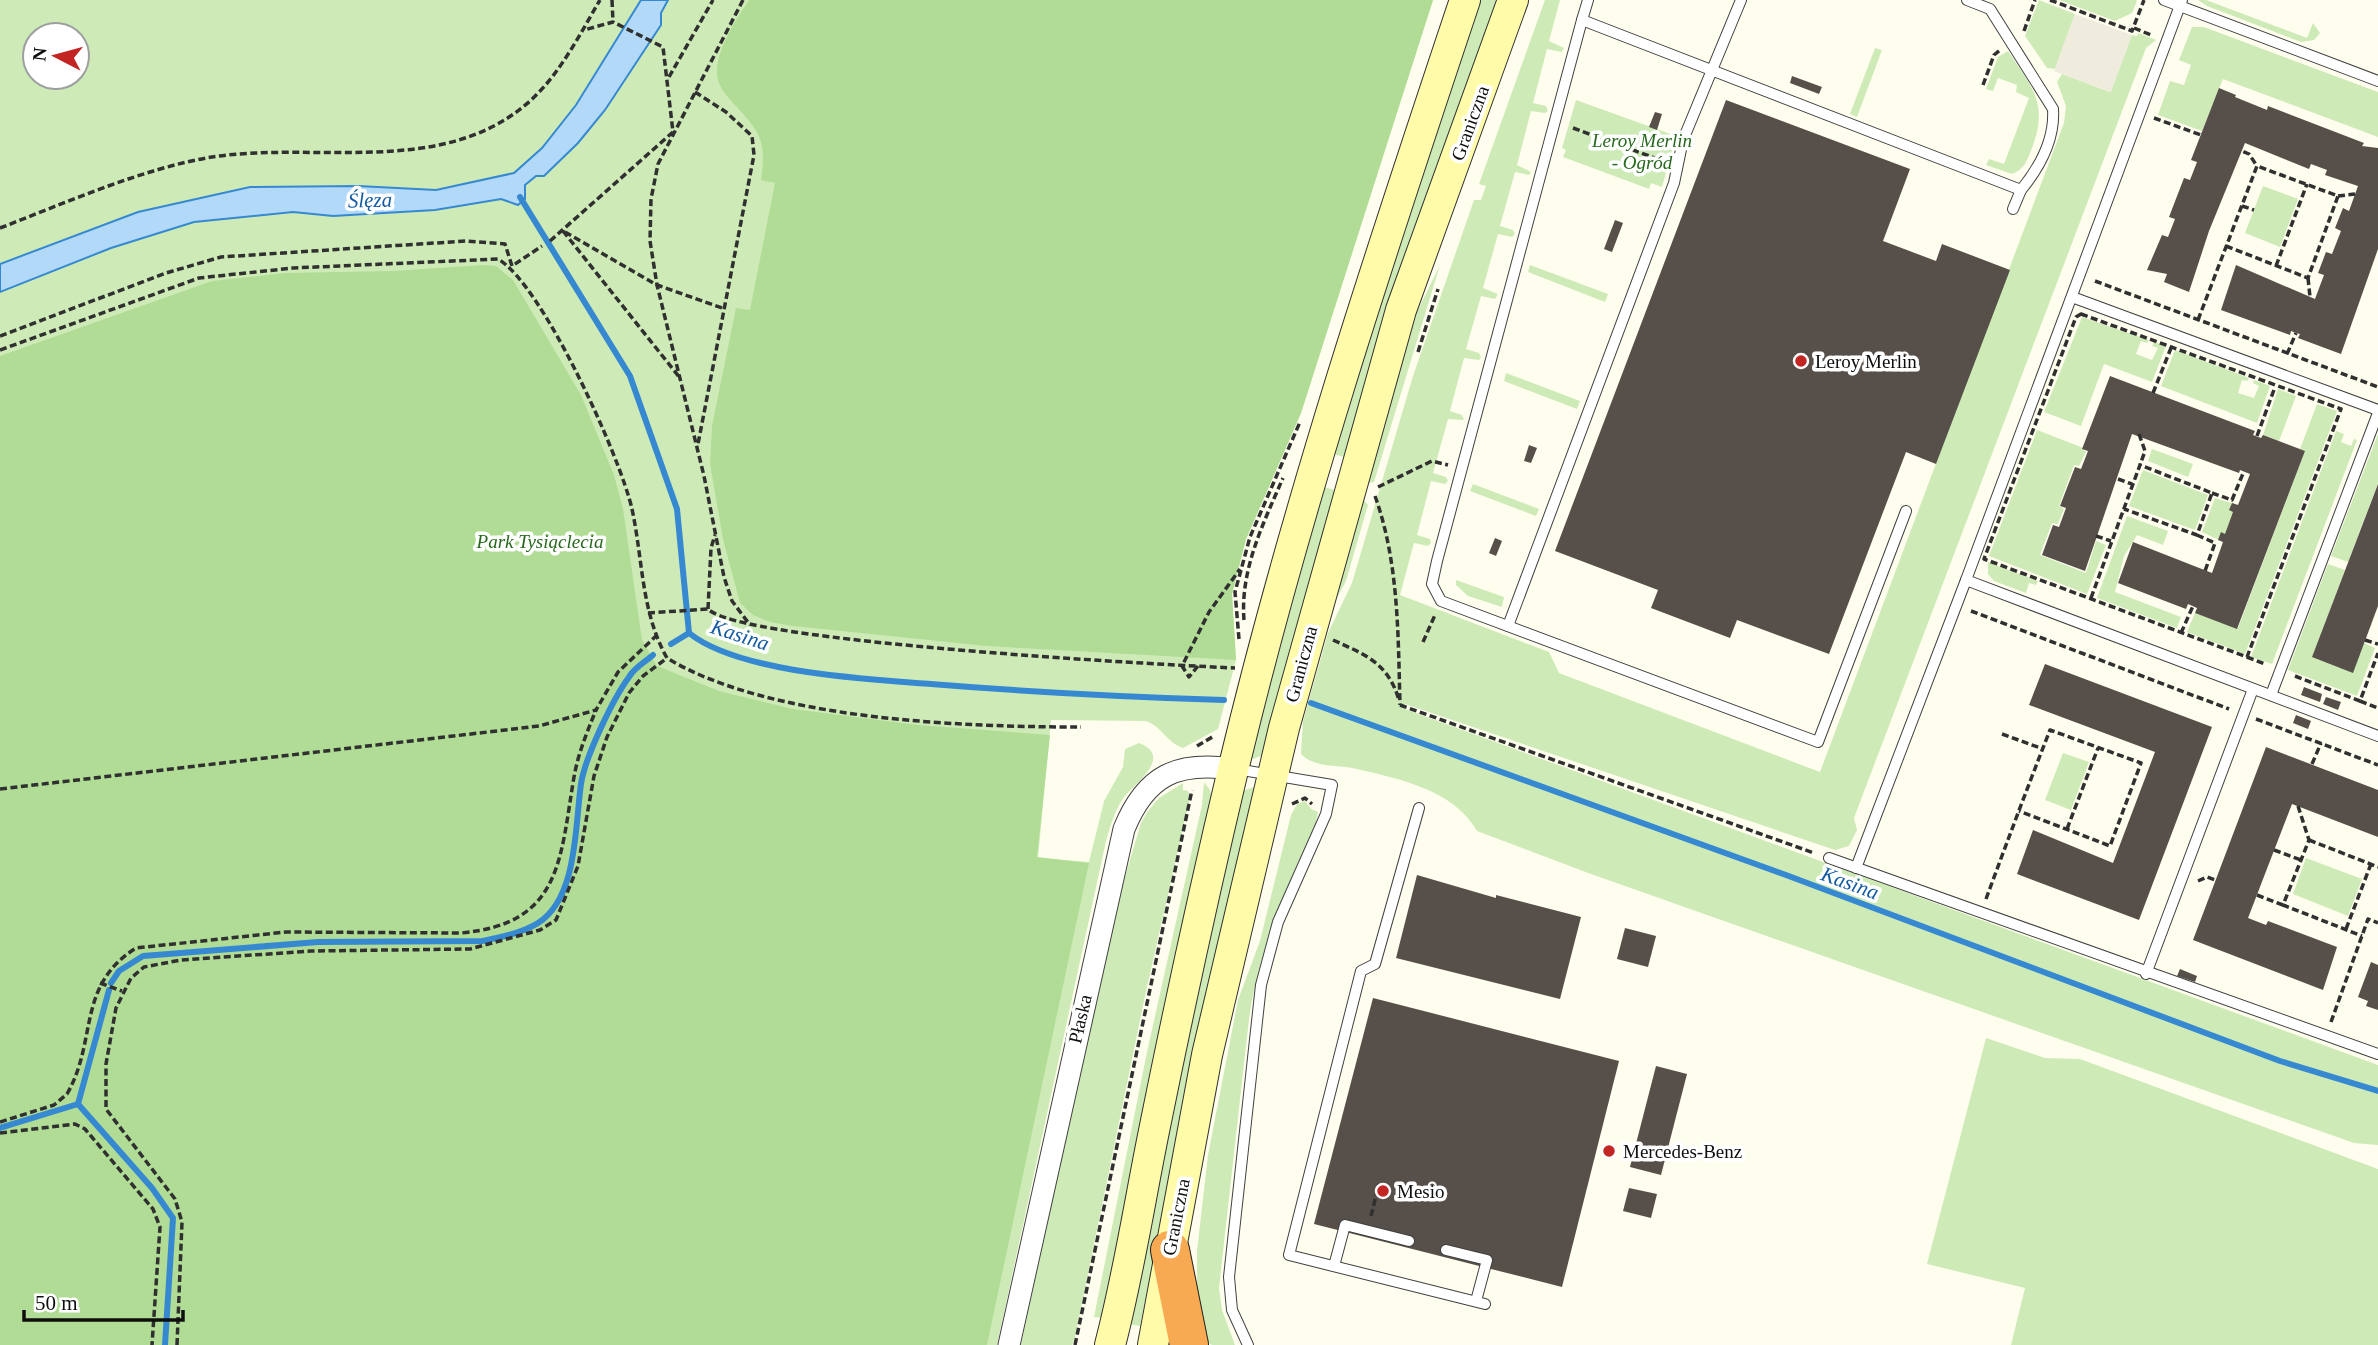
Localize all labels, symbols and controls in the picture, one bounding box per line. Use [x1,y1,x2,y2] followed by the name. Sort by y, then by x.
[21,21,91,91] north arrow
[28,46,51,62] text: N
[1447,82,1493,163] street label: Graniczna
[1591,130,1692,173] park label: Leroy Merlin - Ogród
[348,188,392,212] water label: Ślęza
[1815,351,1917,372] place label: Leroy Merlin
[1793,353,1809,369] marker: Leroy Merlin
[476,531,603,552] park label: Park Tysiąclecia
[707,614,772,656] water label: Kasina
[1281,623,1321,704] street label: Graniczna
[1817,861,1882,904] water label: Kasina
[1064,992,1096,1046] street label: Płaska
[1623,1141,1742,1162] place label: Mercedes-Benz
[1601,1143,1617,1159] marker: Mercedes-Benz
[1158,1176,1194,1257] street label: Graniczna
[1397,1181,1445,1202] place label: Mesio
[1375,1183,1391,1199] marker: Mesio
[24,1278,184,1322] scale bar
[35,1291,78,1315] text: 50 m

